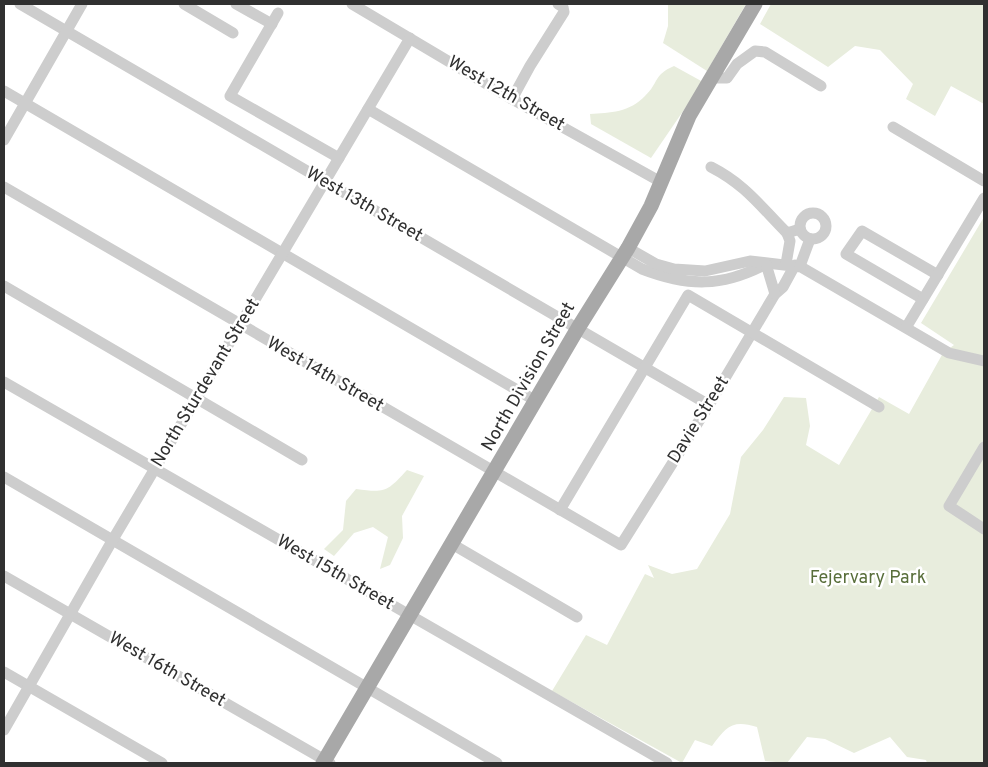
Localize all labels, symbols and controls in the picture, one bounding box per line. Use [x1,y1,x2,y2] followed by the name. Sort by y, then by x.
[443,51,569,137] street label: West 12th Street
[301,162,427,248] street label: West 13th Street
[146,294,266,472] street label: North Sturdevant Street
[477,298,581,456] street label: North Division Street
[262,332,388,418] street label: West 14th Street
[663,372,735,468] street label: Davie Street
[272,530,398,616] street label: West 15th Street
[810,567,926,590] park label: Fejervary Park
[104,627,230,713] street label: West 16th Street

